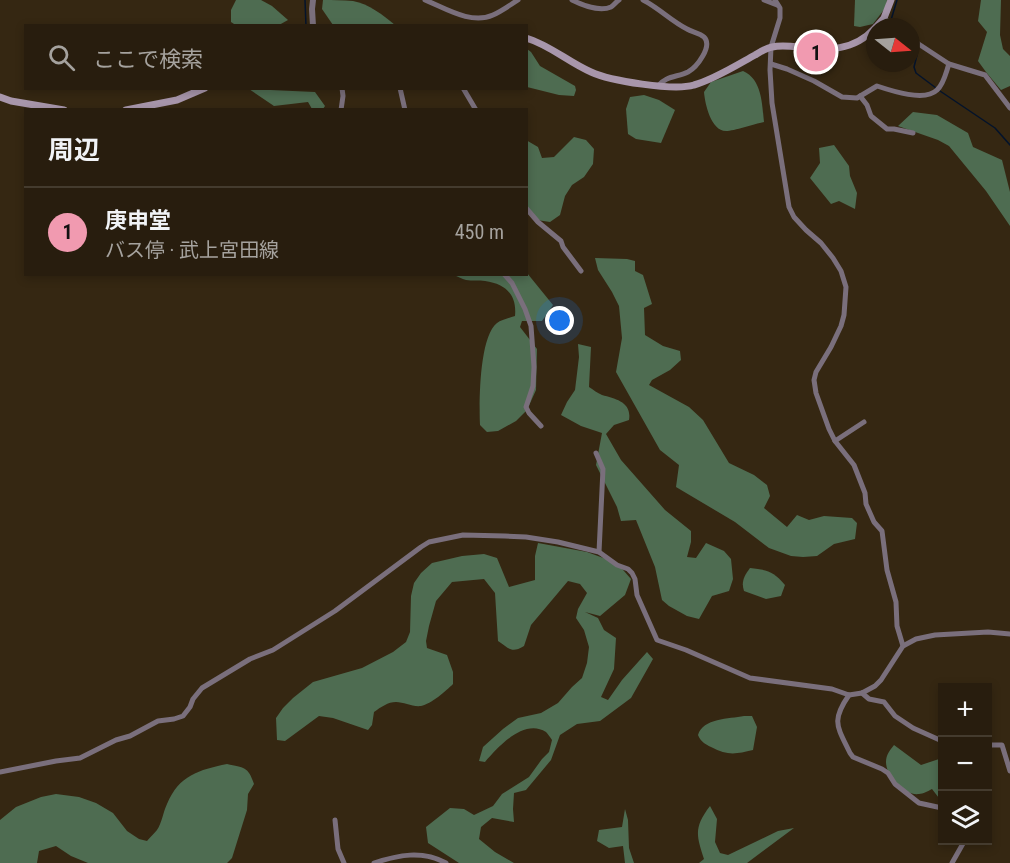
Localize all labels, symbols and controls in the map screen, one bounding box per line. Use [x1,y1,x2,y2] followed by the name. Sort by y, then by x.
[866,18,920,72] north arrow
[24,24,528,90] search box
[796,29,836,74] pin: 1
[45,41,78,74] icon: search
[93,47,203,72] text: ここで検索
[48,135,100,165] text: 周辺
[105,208,171,233] text: 庚申堂
[62,220,73,244] text: 1
[455,220,504,244] text: 450 m
[105,238,279,262] text: バス停 · 武上宮田線
[545,306,574,335] your location
[938,683,992,845] map controls
[938,683,992,737] button: +
[938,737,992,791] button: −
[938,791,992,845] button: layers

